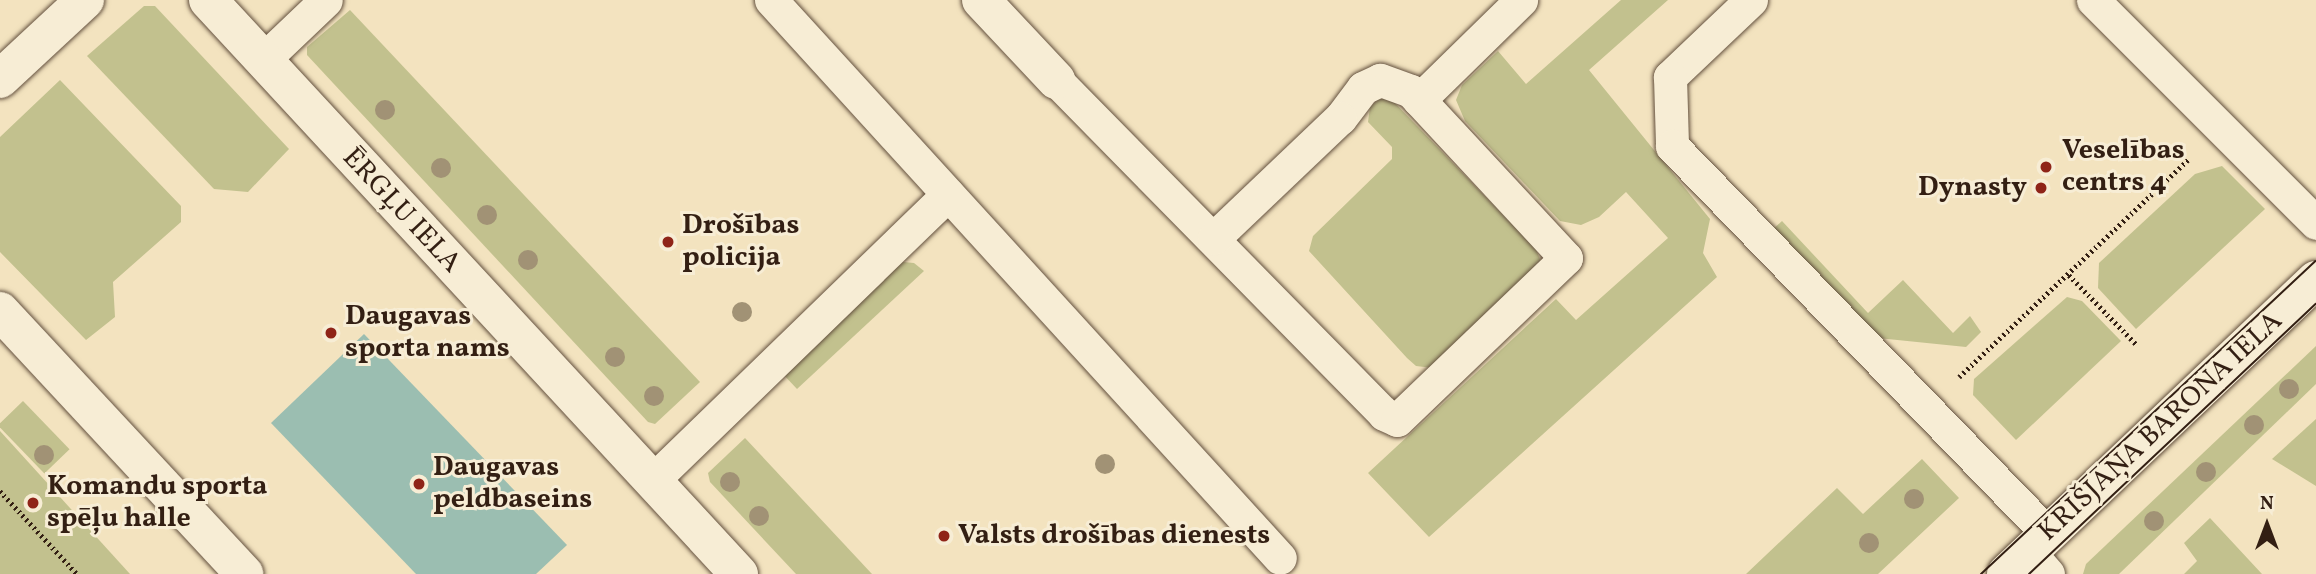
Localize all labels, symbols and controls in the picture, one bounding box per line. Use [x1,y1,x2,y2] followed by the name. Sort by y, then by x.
[2062,134,2185,200] place label: Veselības centrs 4
[335,141,467,281] street label: ĒRGĻU IELA
[2036,157,2056,177] marker: Veselības centrs 4
[1918,171,2027,205] place label: Dynasty
[2033,180,2049,196] marker: Dynasty
[682,209,799,275] place label: Drošības policija
[660,234,676,250] marker: Drošības policija
[345,300,510,366] place label: Daugavas sporta nams
[2032,305,2290,549] street label: KRIŠJĀŅA BARONA IELA
[323,325,339,341] marker: Daugavas sporta nams
[433,451,592,517] place label: Daugavas peldbaseins
[47,470,268,536] place label: Komandu sporta spēļu halle
[411,476,427,492] marker: Daugavas peldbaseins
[2232,490,2302,560] north arrow
[25,495,41,511] marker: Komandu sporta spēļu halle
[958,519,1270,553] place label: Valsts drošības dienests
[936,528,952,544] marker: Valsts drošības dienests

